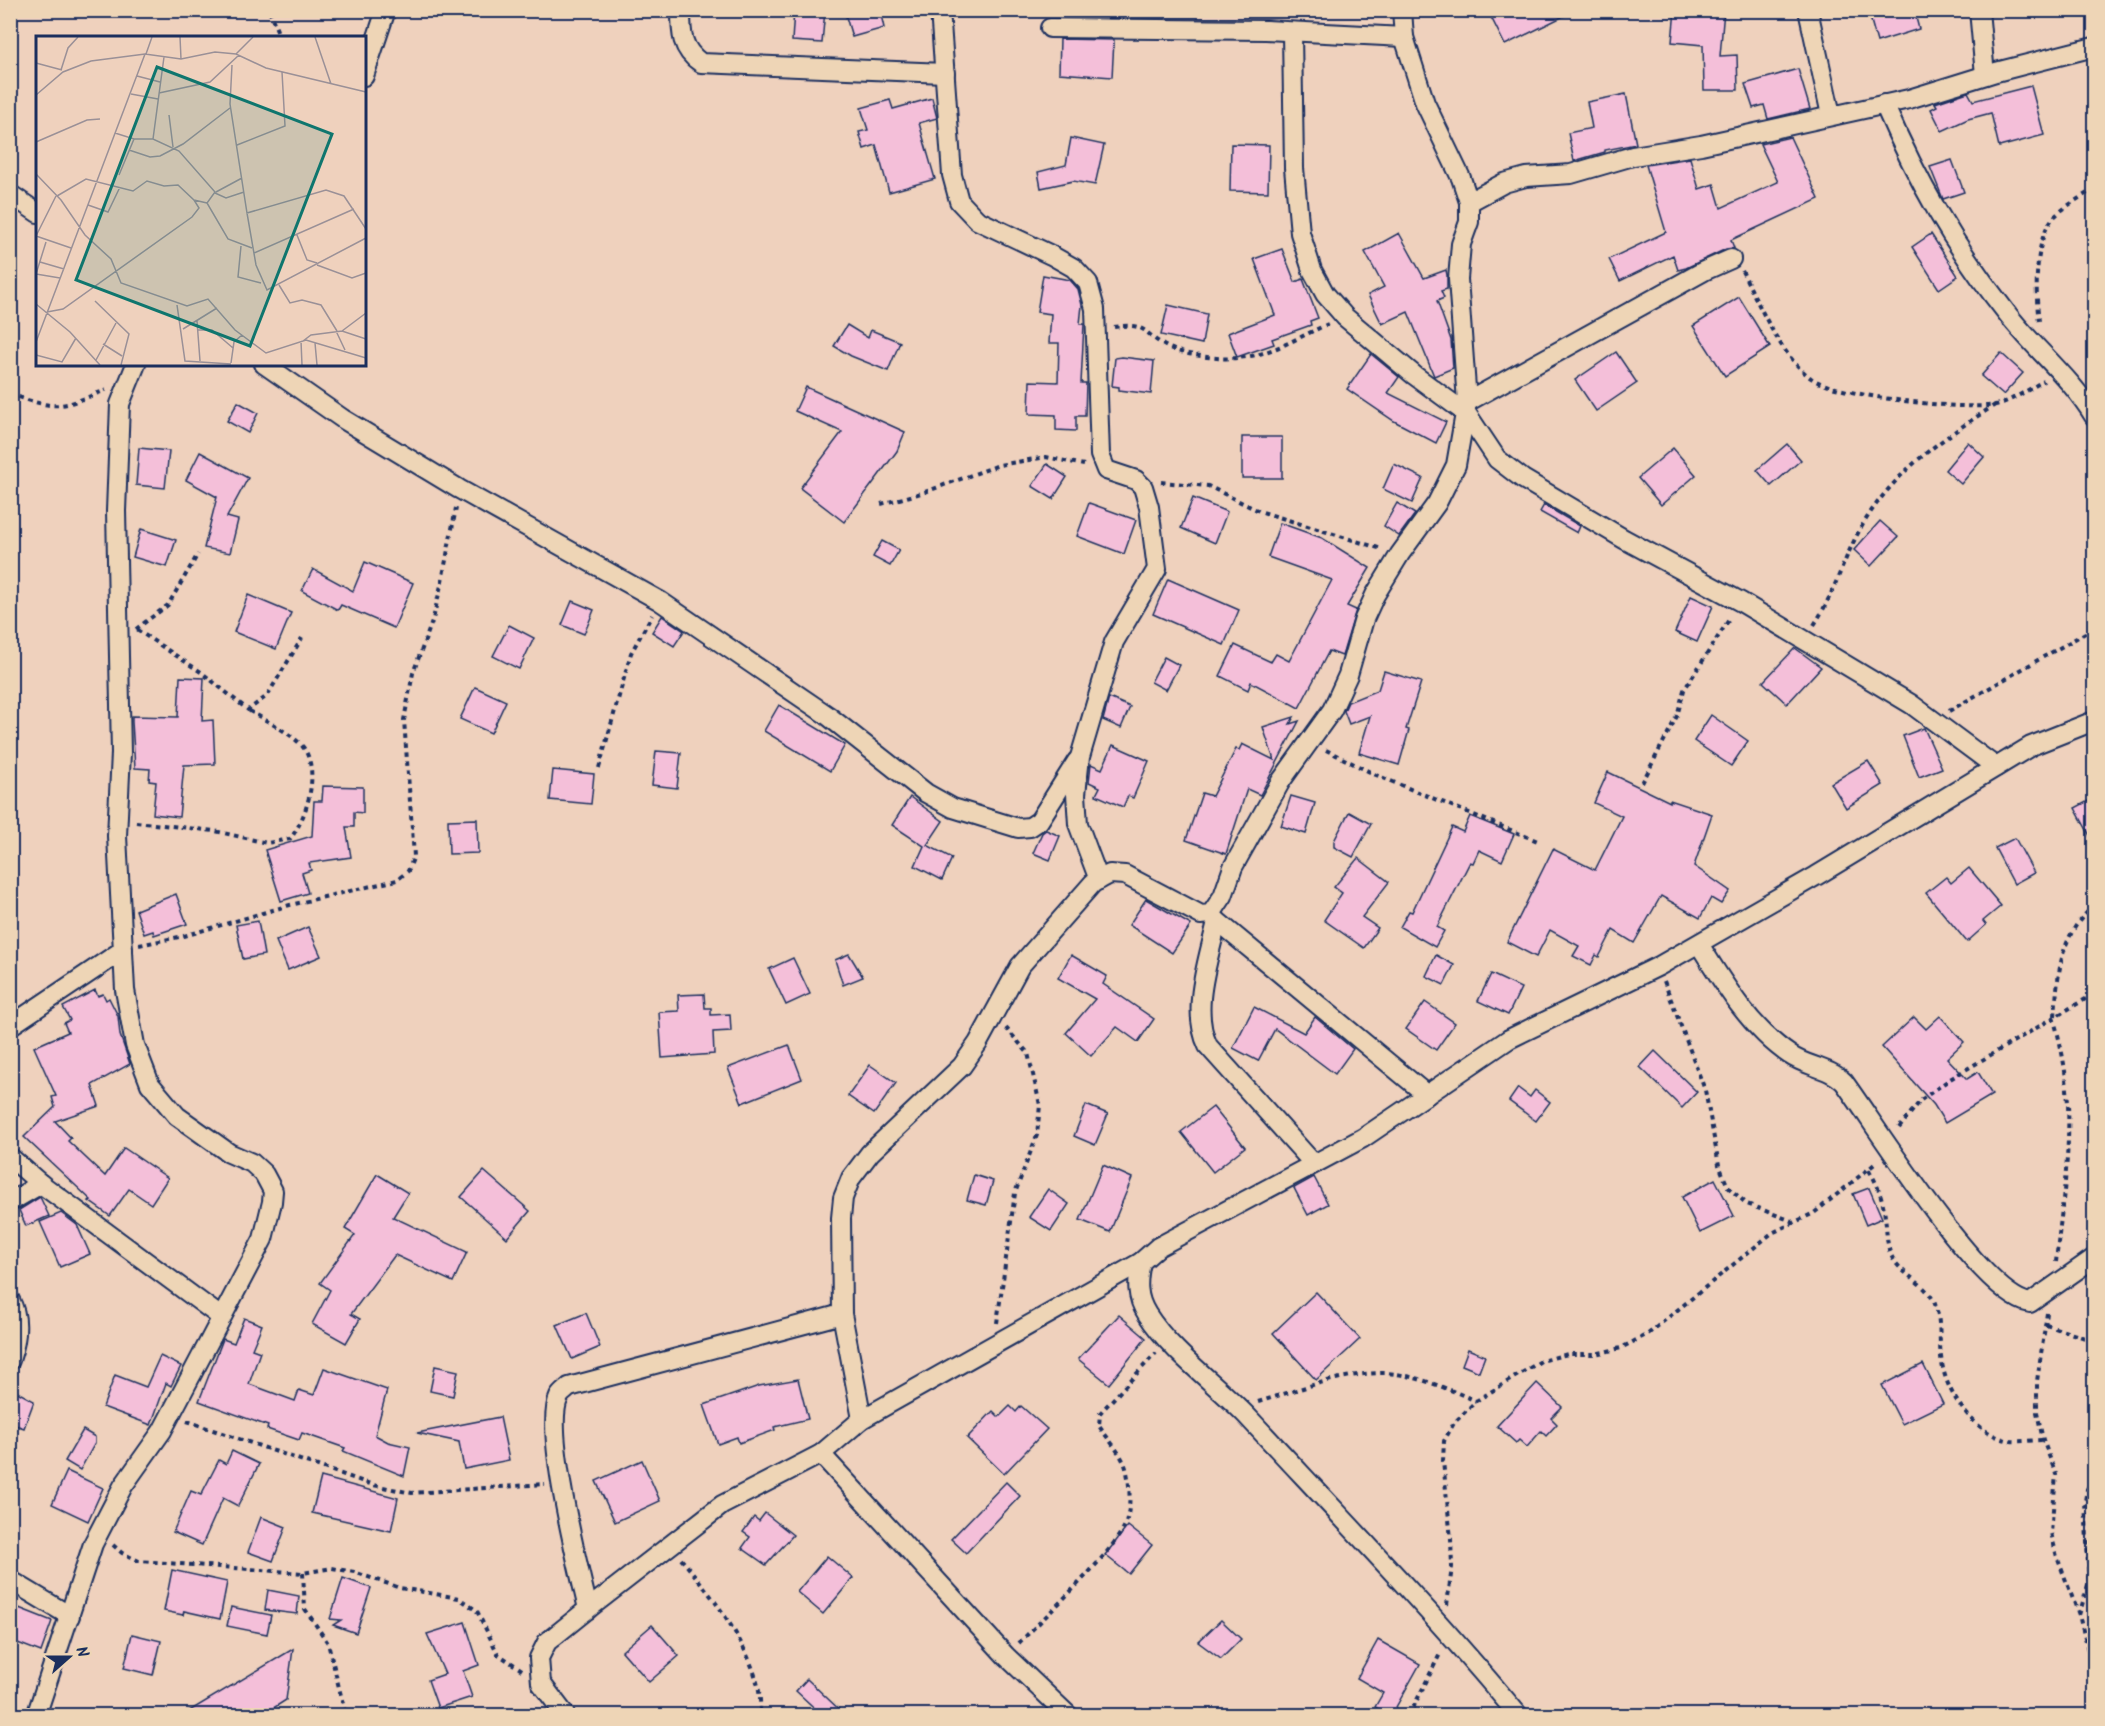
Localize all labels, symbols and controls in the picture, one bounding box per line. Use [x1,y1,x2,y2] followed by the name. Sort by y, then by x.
[36,36,366,366] inset map
[39,1627,99,1687] north arrow
[68,1643,95,1661] text: N

